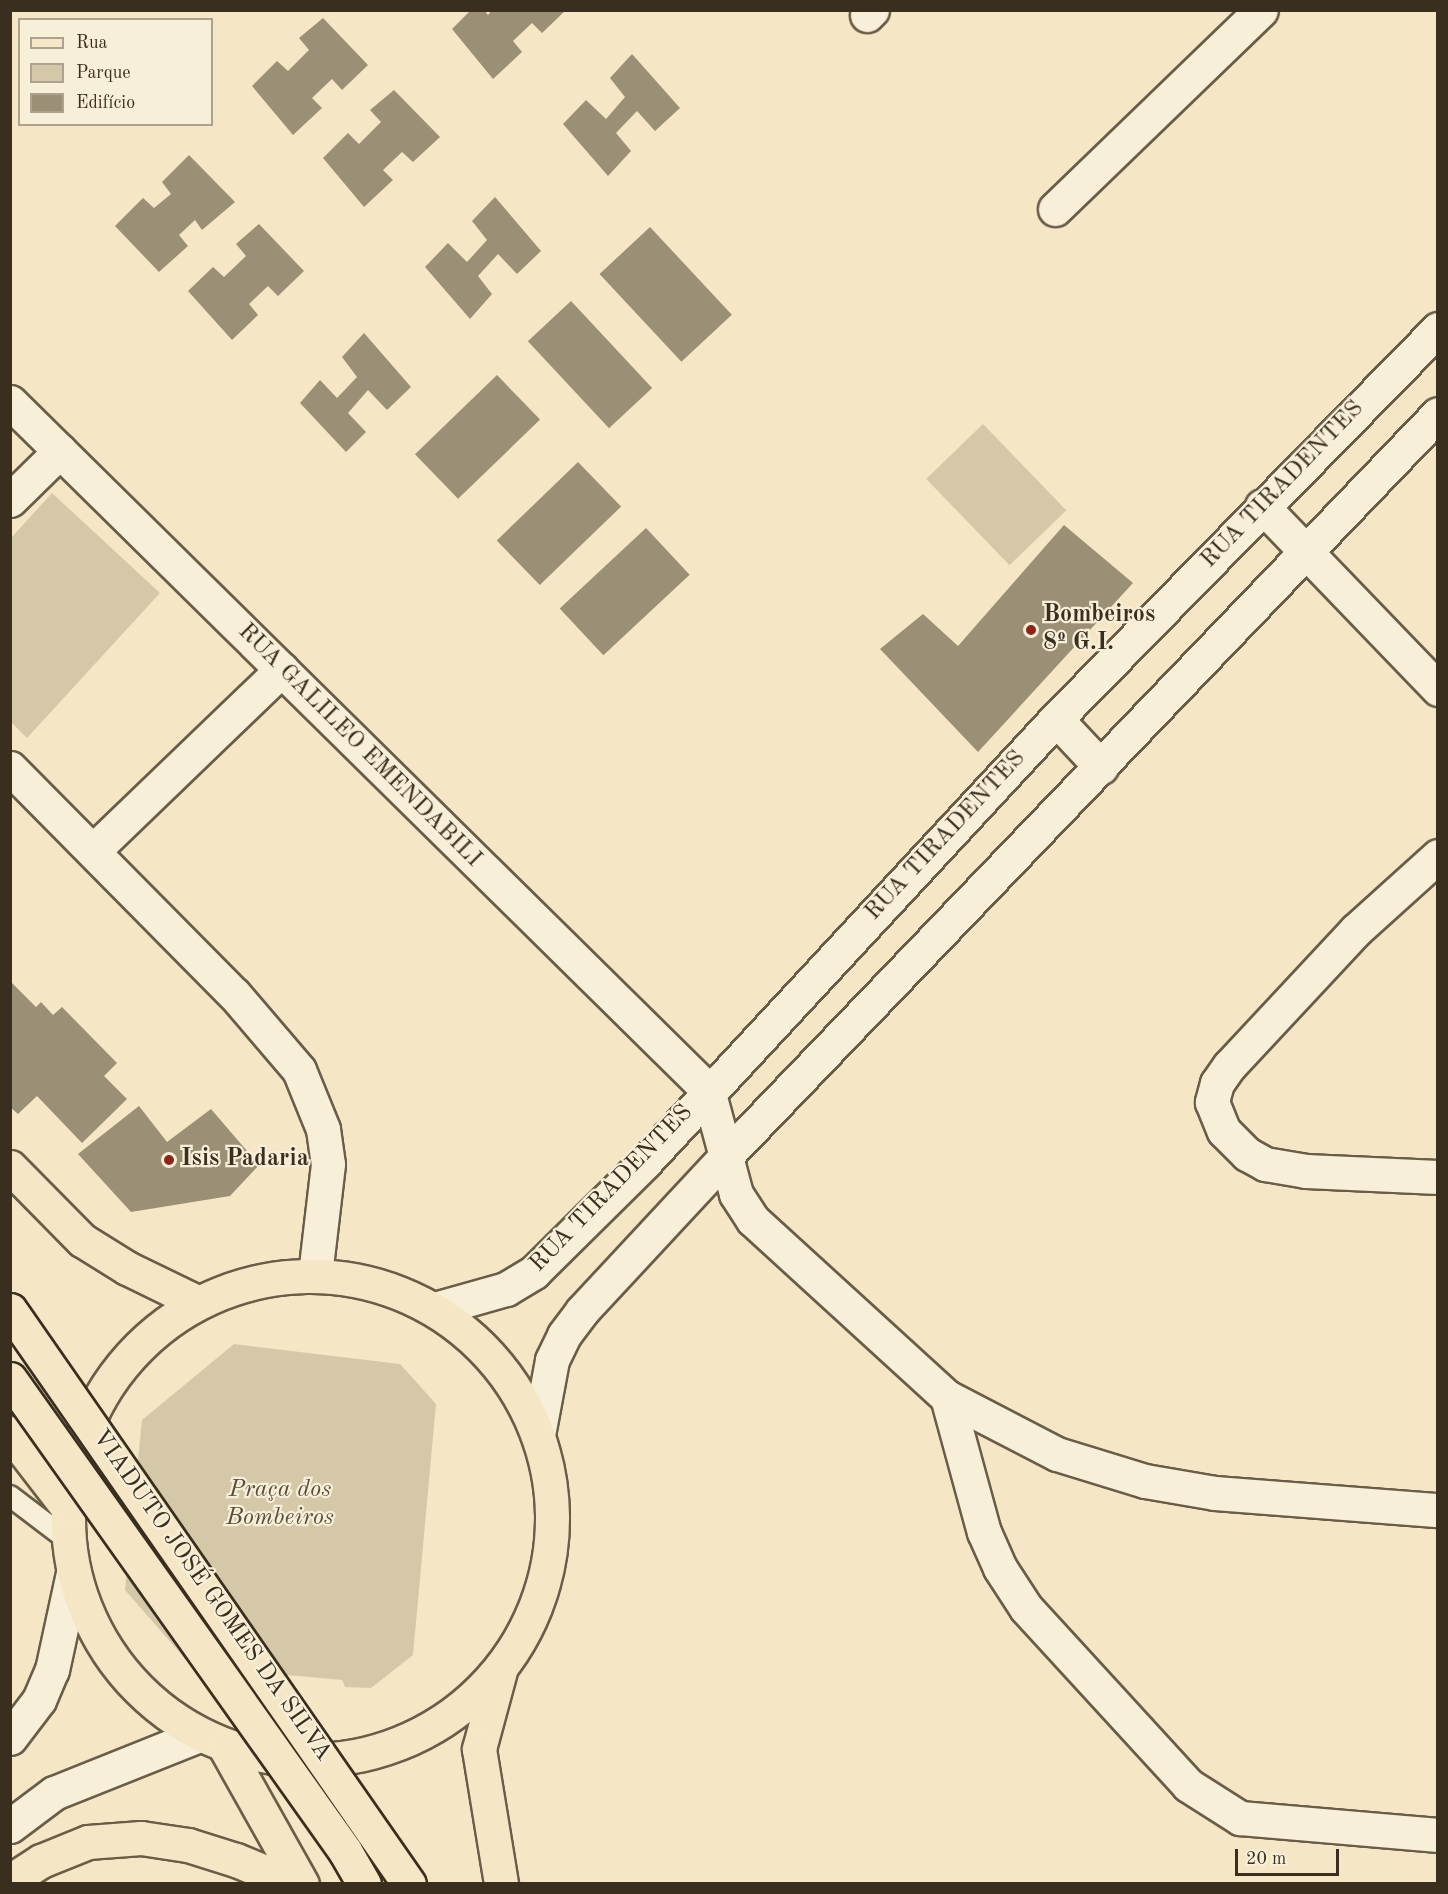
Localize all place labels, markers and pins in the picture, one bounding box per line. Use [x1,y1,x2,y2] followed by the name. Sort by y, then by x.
[1043,602,1155,658] place label: Bombeiros 8º G.I.
[1024,623,1038,637] marker: Bombeiros 8º G.I.
[181,1146,309,1174] place label: Isis Padaria
[162,1153,176,1167] marker: Isis Padaria

